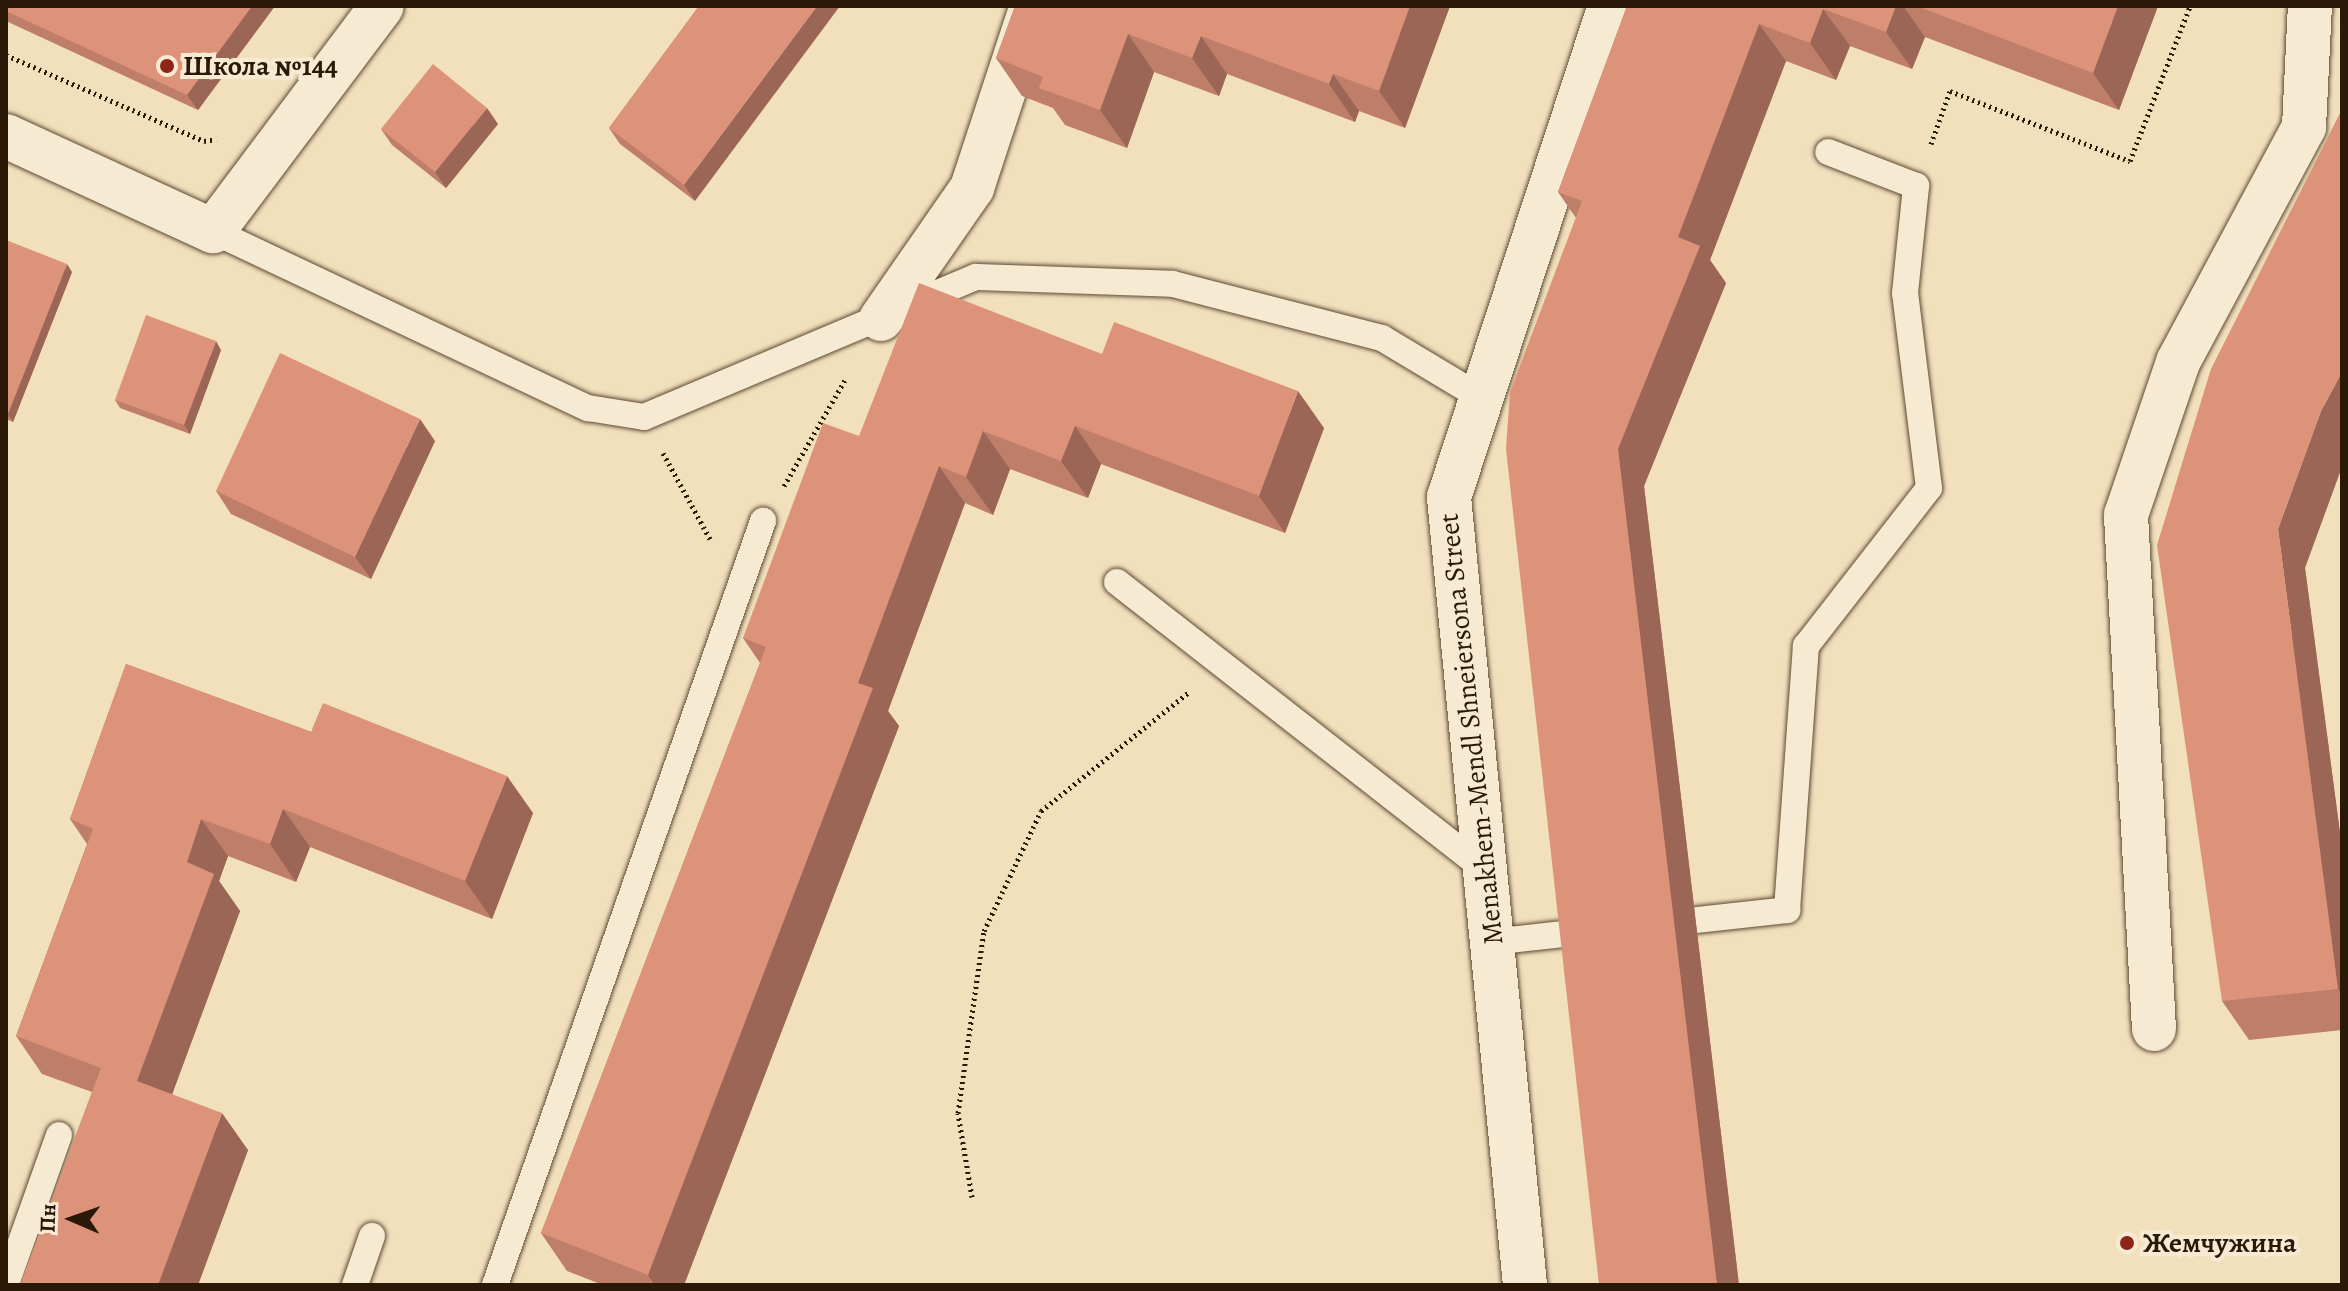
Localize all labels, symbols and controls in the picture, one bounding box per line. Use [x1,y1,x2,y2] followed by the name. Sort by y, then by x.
[183,49,338,83] place label: Школа №144
[158,57,176,75] marker: Школа №144
[1432,512,1510,946] street label: Menakhem-Mendl Shneiersona Street
[32,1179,112,1259] north arrow
[33,1203,64,1233] text: Пн
[2143,1226,2297,1260] place label: Жемчужина
[2118,1234,2136,1252] marker: Жемчужина

